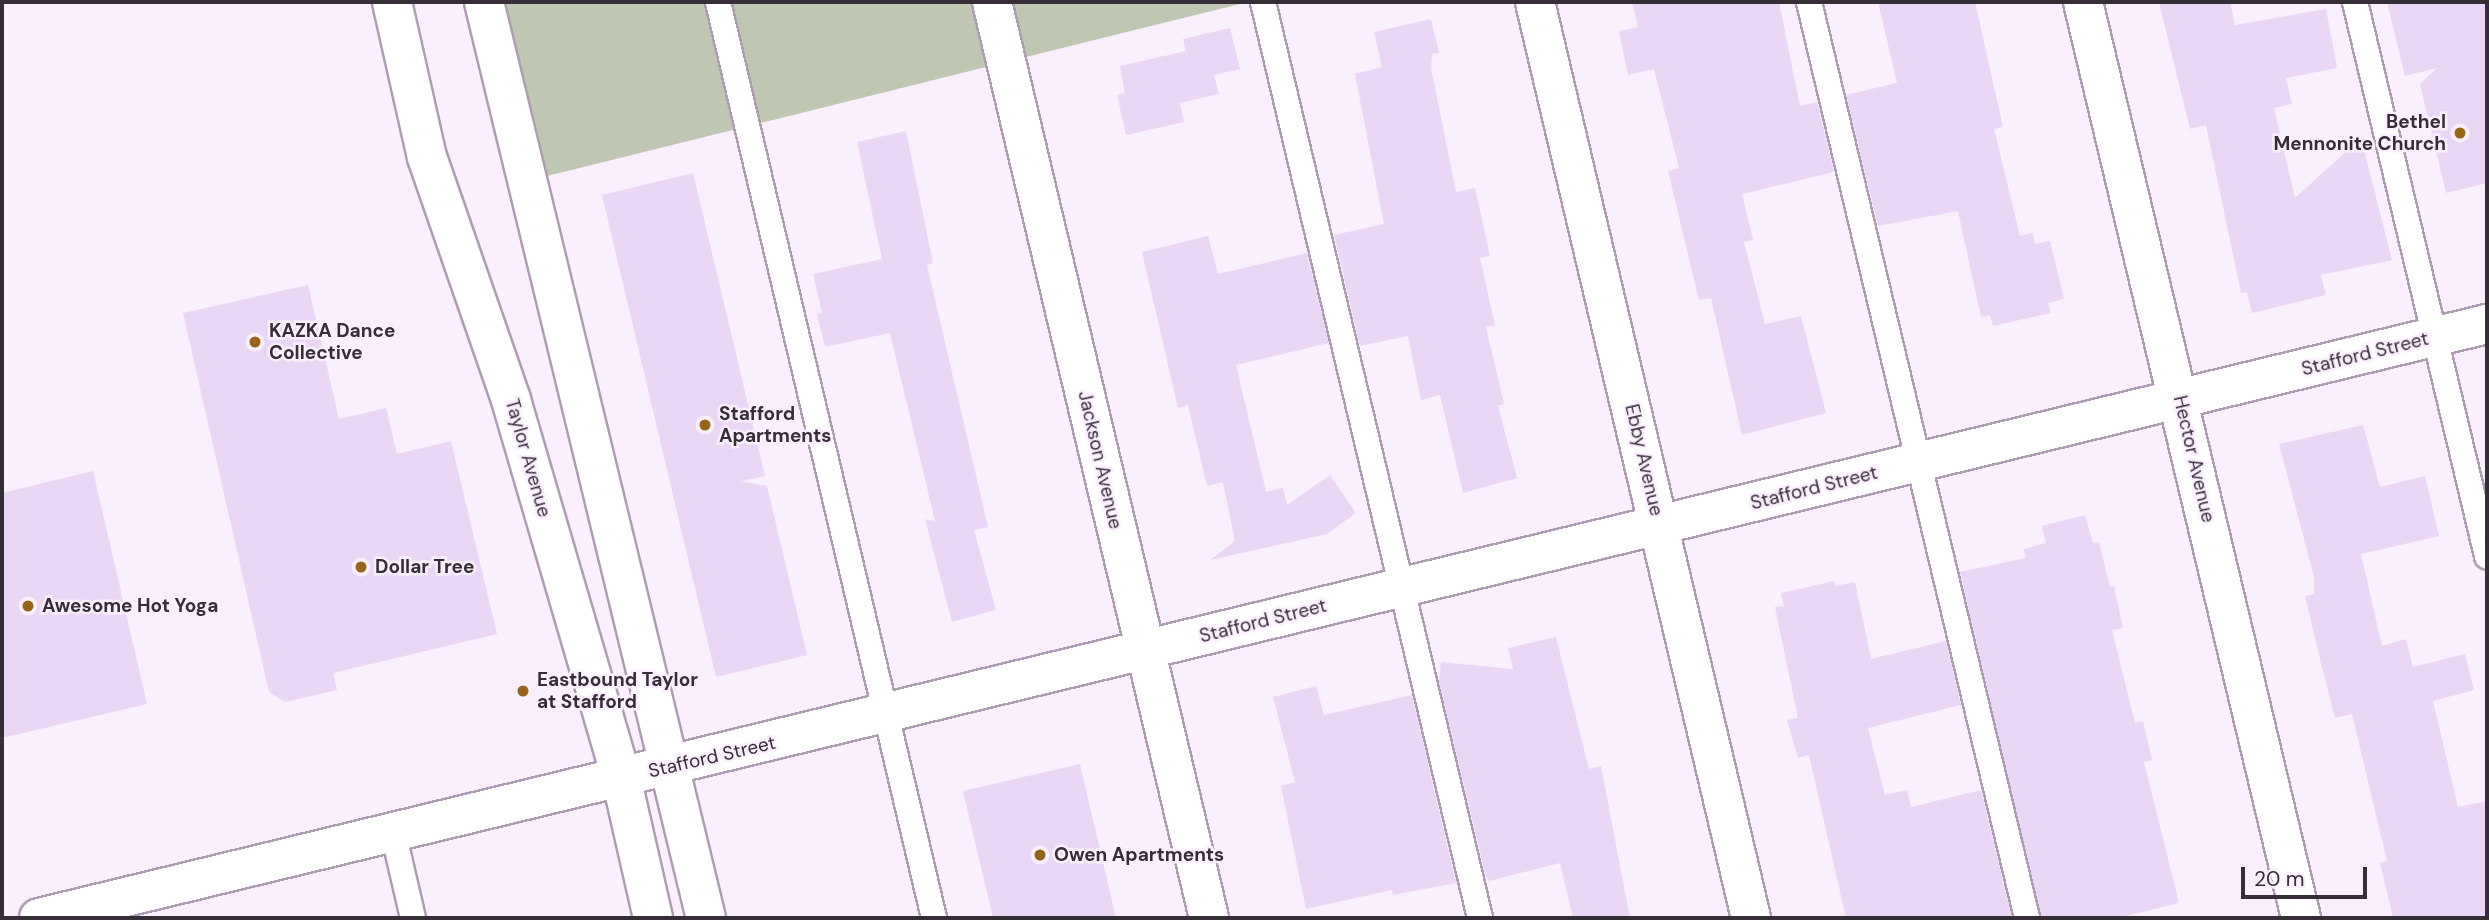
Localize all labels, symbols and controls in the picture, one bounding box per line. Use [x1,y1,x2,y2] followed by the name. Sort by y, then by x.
[2274,111,2446,155] place label: Bethel Mennonite Church
[2452,125,2468,141] marker: Bethel Mennonite Church
[269,320,395,364] place label: KAZKA Dance Collective
[2299,327,2431,381] street label: Stafford Street
[247,334,263,350] marker: KAZKA Dance Collective
[1073,389,1127,531] street label: Jackson Avenue
[2168,393,2220,525] street label: Hector Avenue
[500,396,556,520] street label: Taylor Avenue
[1620,402,1668,518] street label: Ebby Avenue
[719,403,831,447] place label: Stafford Apartments
[697,417,713,433] marker: Stafford Apartments
[1748,461,1880,515] street label: Stafford Street
[375,556,474,578] place label: Dollar Tree
[353,559,369,575] marker: Dollar Tree
[1197,594,1329,648] street label: Stafford Street
[42,595,218,617] place label: Awesome Hot Yoga
[20,598,36,614] marker: Awesome Hot Yoga
[537,669,698,713] place label: Eastbound Taylor at Stafford
[515,683,531,699] marker: Eastbound Taylor at Stafford
[646,731,778,783] street label: Stafford Street
[1054,844,1224,866] place label: Owen Apartments
[1032,847,1048,863] marker: Owen Apartments
[2244,853,2370,897] scale bar
[2254,865,2305,893] text: 20 m

